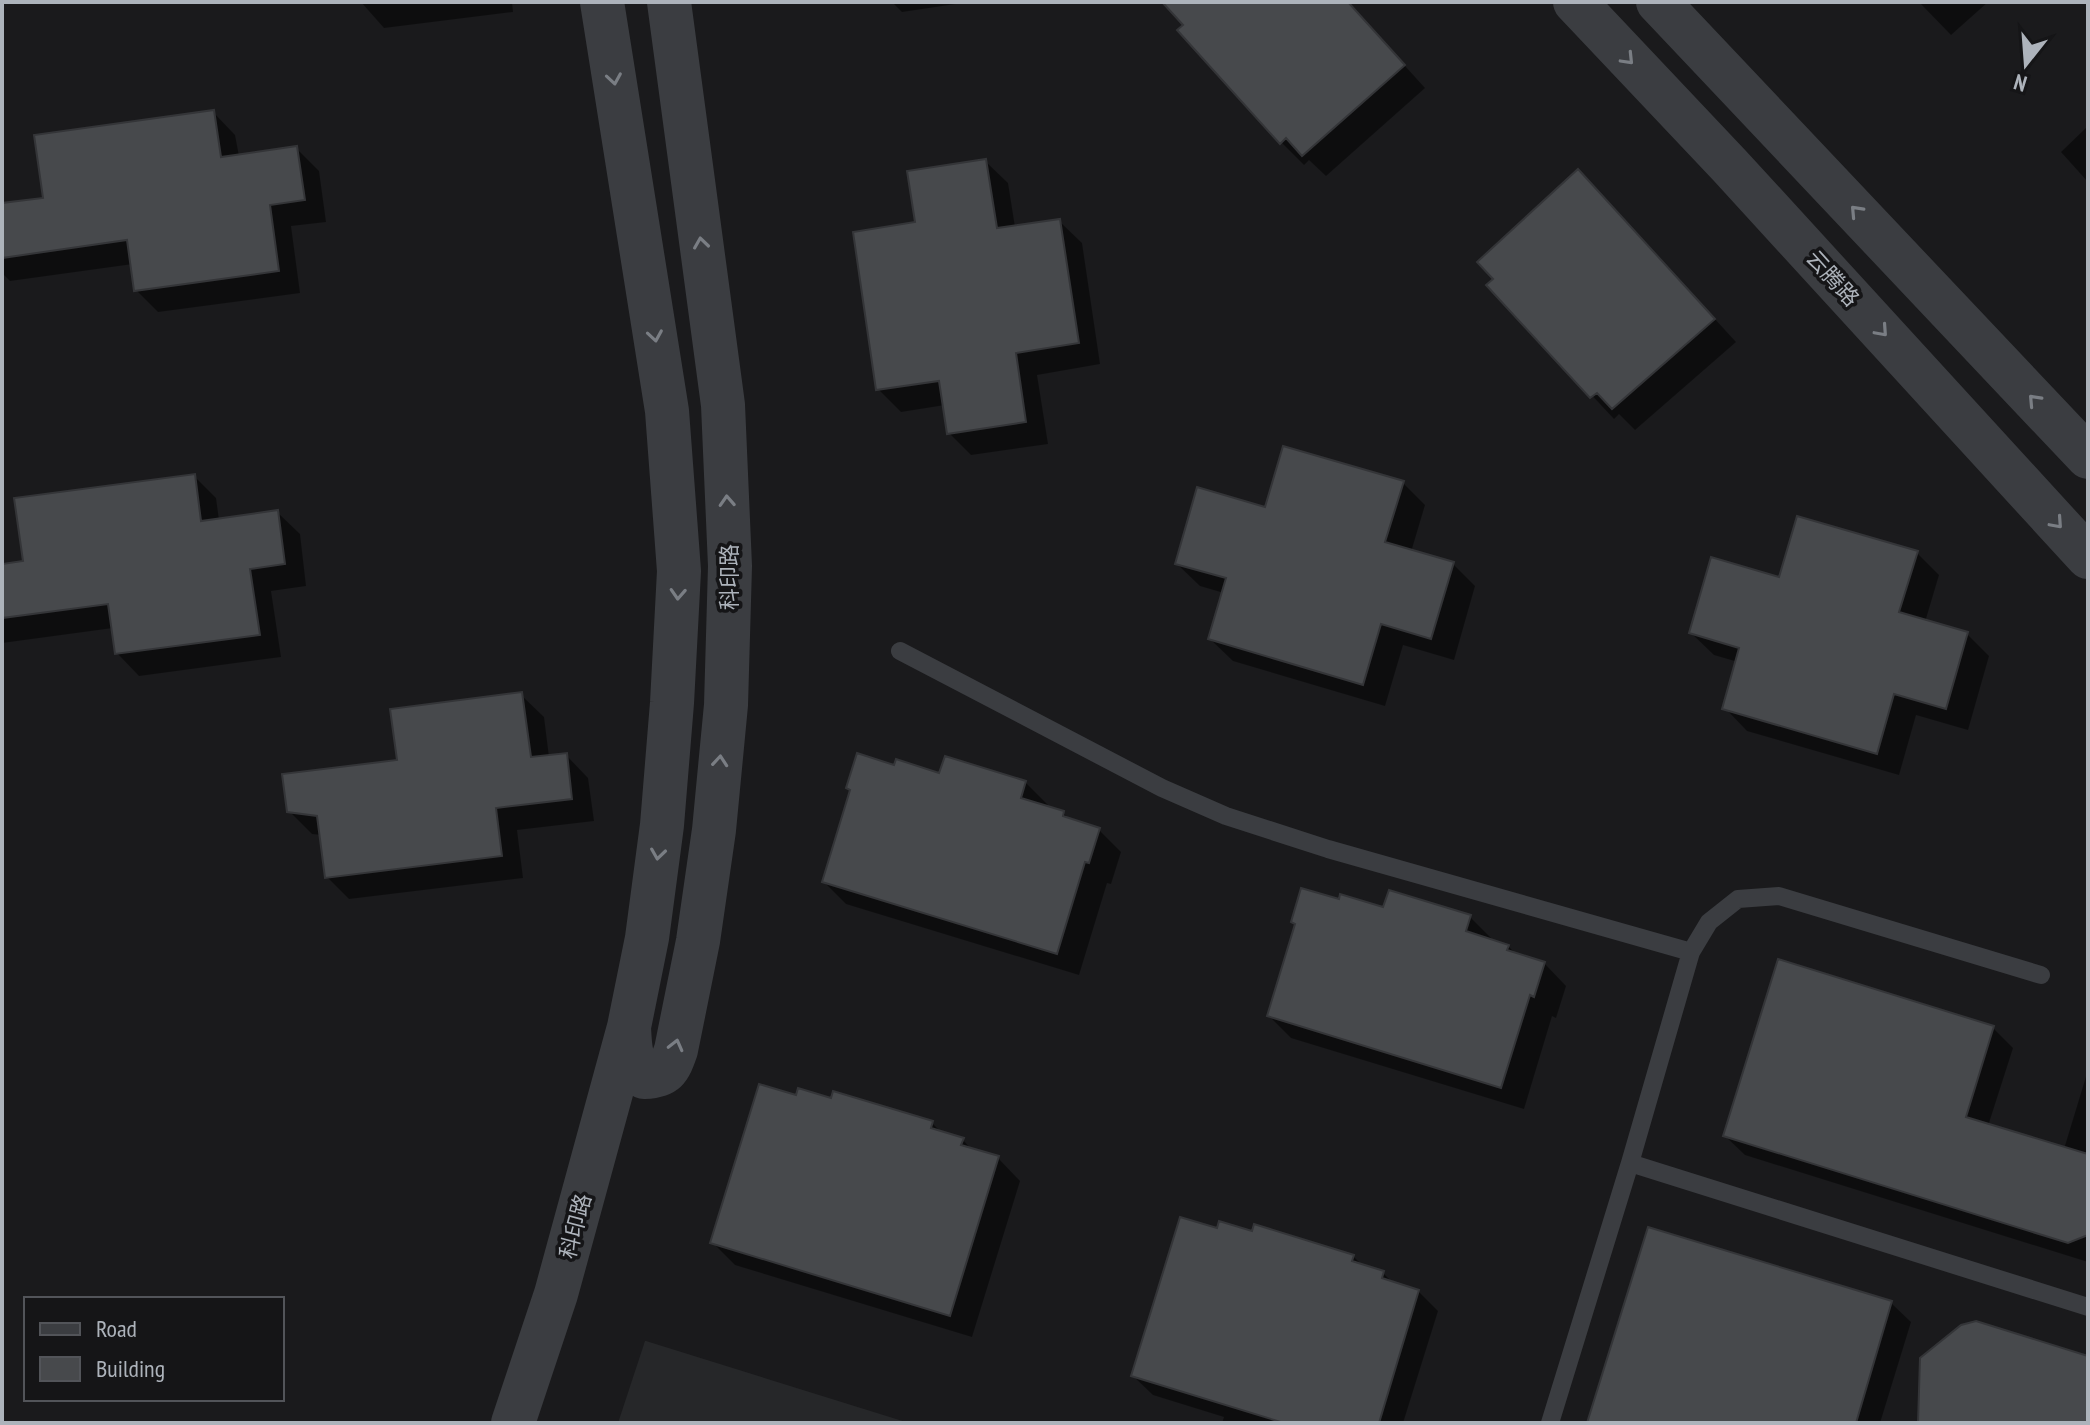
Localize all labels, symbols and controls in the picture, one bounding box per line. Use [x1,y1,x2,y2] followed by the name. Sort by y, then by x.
[1986,24,2066,104] north arrow
[1619,49,1633,64] one-way arrow
[2010,68,2030,98] text: N
[605,72,622,86] one-way arrow
[1850,206,1865,220] one-way arrow
[693,236,710,250] one-way arrow
[1801,244,1865,312] street label: 云腾路
[1872,322,1887,336] one-way arrow
[646,329,663,343] one-way arrow
[2029,395,2044,409] one-way arrow
[719,494,736,507] one-way arrow
[2048,514,2063,528] one-way arrow
[715,544,743,610] street label: 科印路
[669,588,686,601] one-way arrow
[712,754,729,767] one-way arrow
[650,847,667,860] one-way arrow
[667,1039,684,1053] one-way arrow
[553,1190,597,1262] street label: 科印路
[24,1297,284,1401] legend
[96,1313,137,1344] text: Road
[96,1353,165,1384] text: Building

